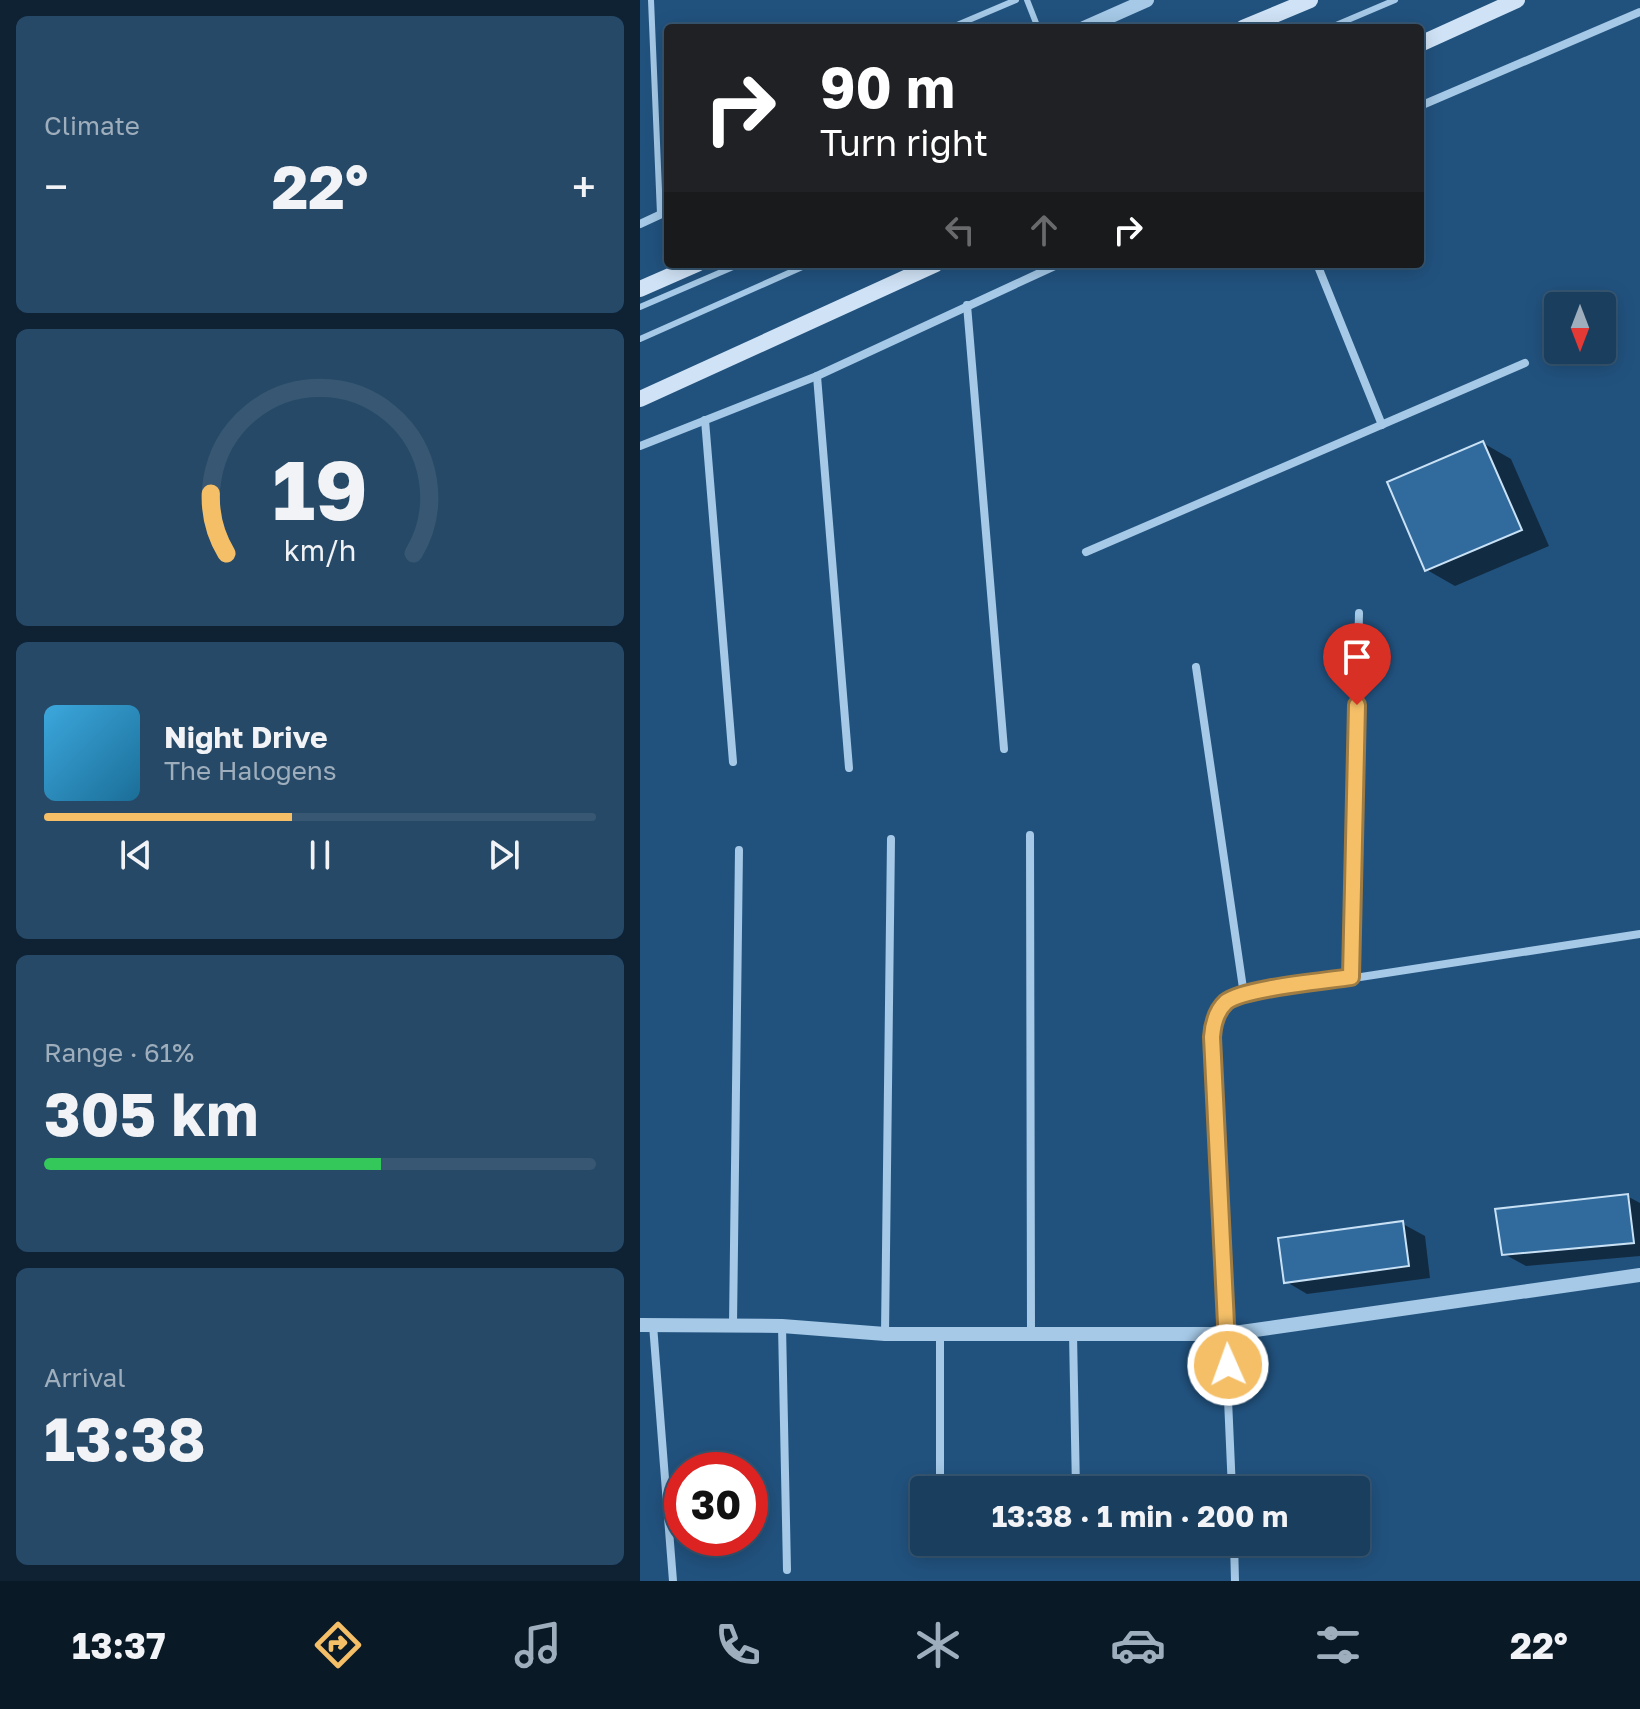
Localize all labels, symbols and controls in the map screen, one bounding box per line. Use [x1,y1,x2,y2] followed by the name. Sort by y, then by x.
[820,53,955,120] text: 90 m
[688,56,792,160] icon: right
[44,110,140,141] text: Climate
[820,121,988,164] text: Turn right
[272,150,368,222] text: 22°
[44,160,68,213] text: −
[572,160,596,213] text: +
[938,208,982,252] icon: left
[1022,208,1066,252] icon: ahead
[1106,208,1150,252] icon: right
[1544,292,1616,364] north arrow
[1544,292,1616,364] map controls
[272,437,368,537] text: 19
[284,533,356,567] text: km/h
[1323,623,1391,705] pin
[1335,635,1379,679] icon: arrive
[164,719,328,755] text: Night Drive
[164,755,337,786] text: The Halogens
[114,833,158,877] icon: previous
[298,833,342,877] icon: pause
[482,833,526,877] icon: next
[44,1037,194,1068] text: Range · 61%
[44,1077,259,1149] text: 305 km
[1186,1323,1270,1407] position arrow
[44,1362,125,1393] text: Arrival
[44,1402,206,1474] text: 13:38
[664,1452,768,1556] speed limit sign: 30
[992,1498,1288,1534] text: 13:38 · 1 min · 200 m
[310,1617,366,1673] icon: directions
[510,1617,566,1673] icon: music
[710,1617,766,1673] icon: phone
[910,1617,966,1673] icon: climate
[1110,1617,1166,1673] icon: car
[1310,1617,1366,1673] icon: filters
[72,1624,166,1667] text: 13:37
[1510,1624,1568,1667] text: 22°

